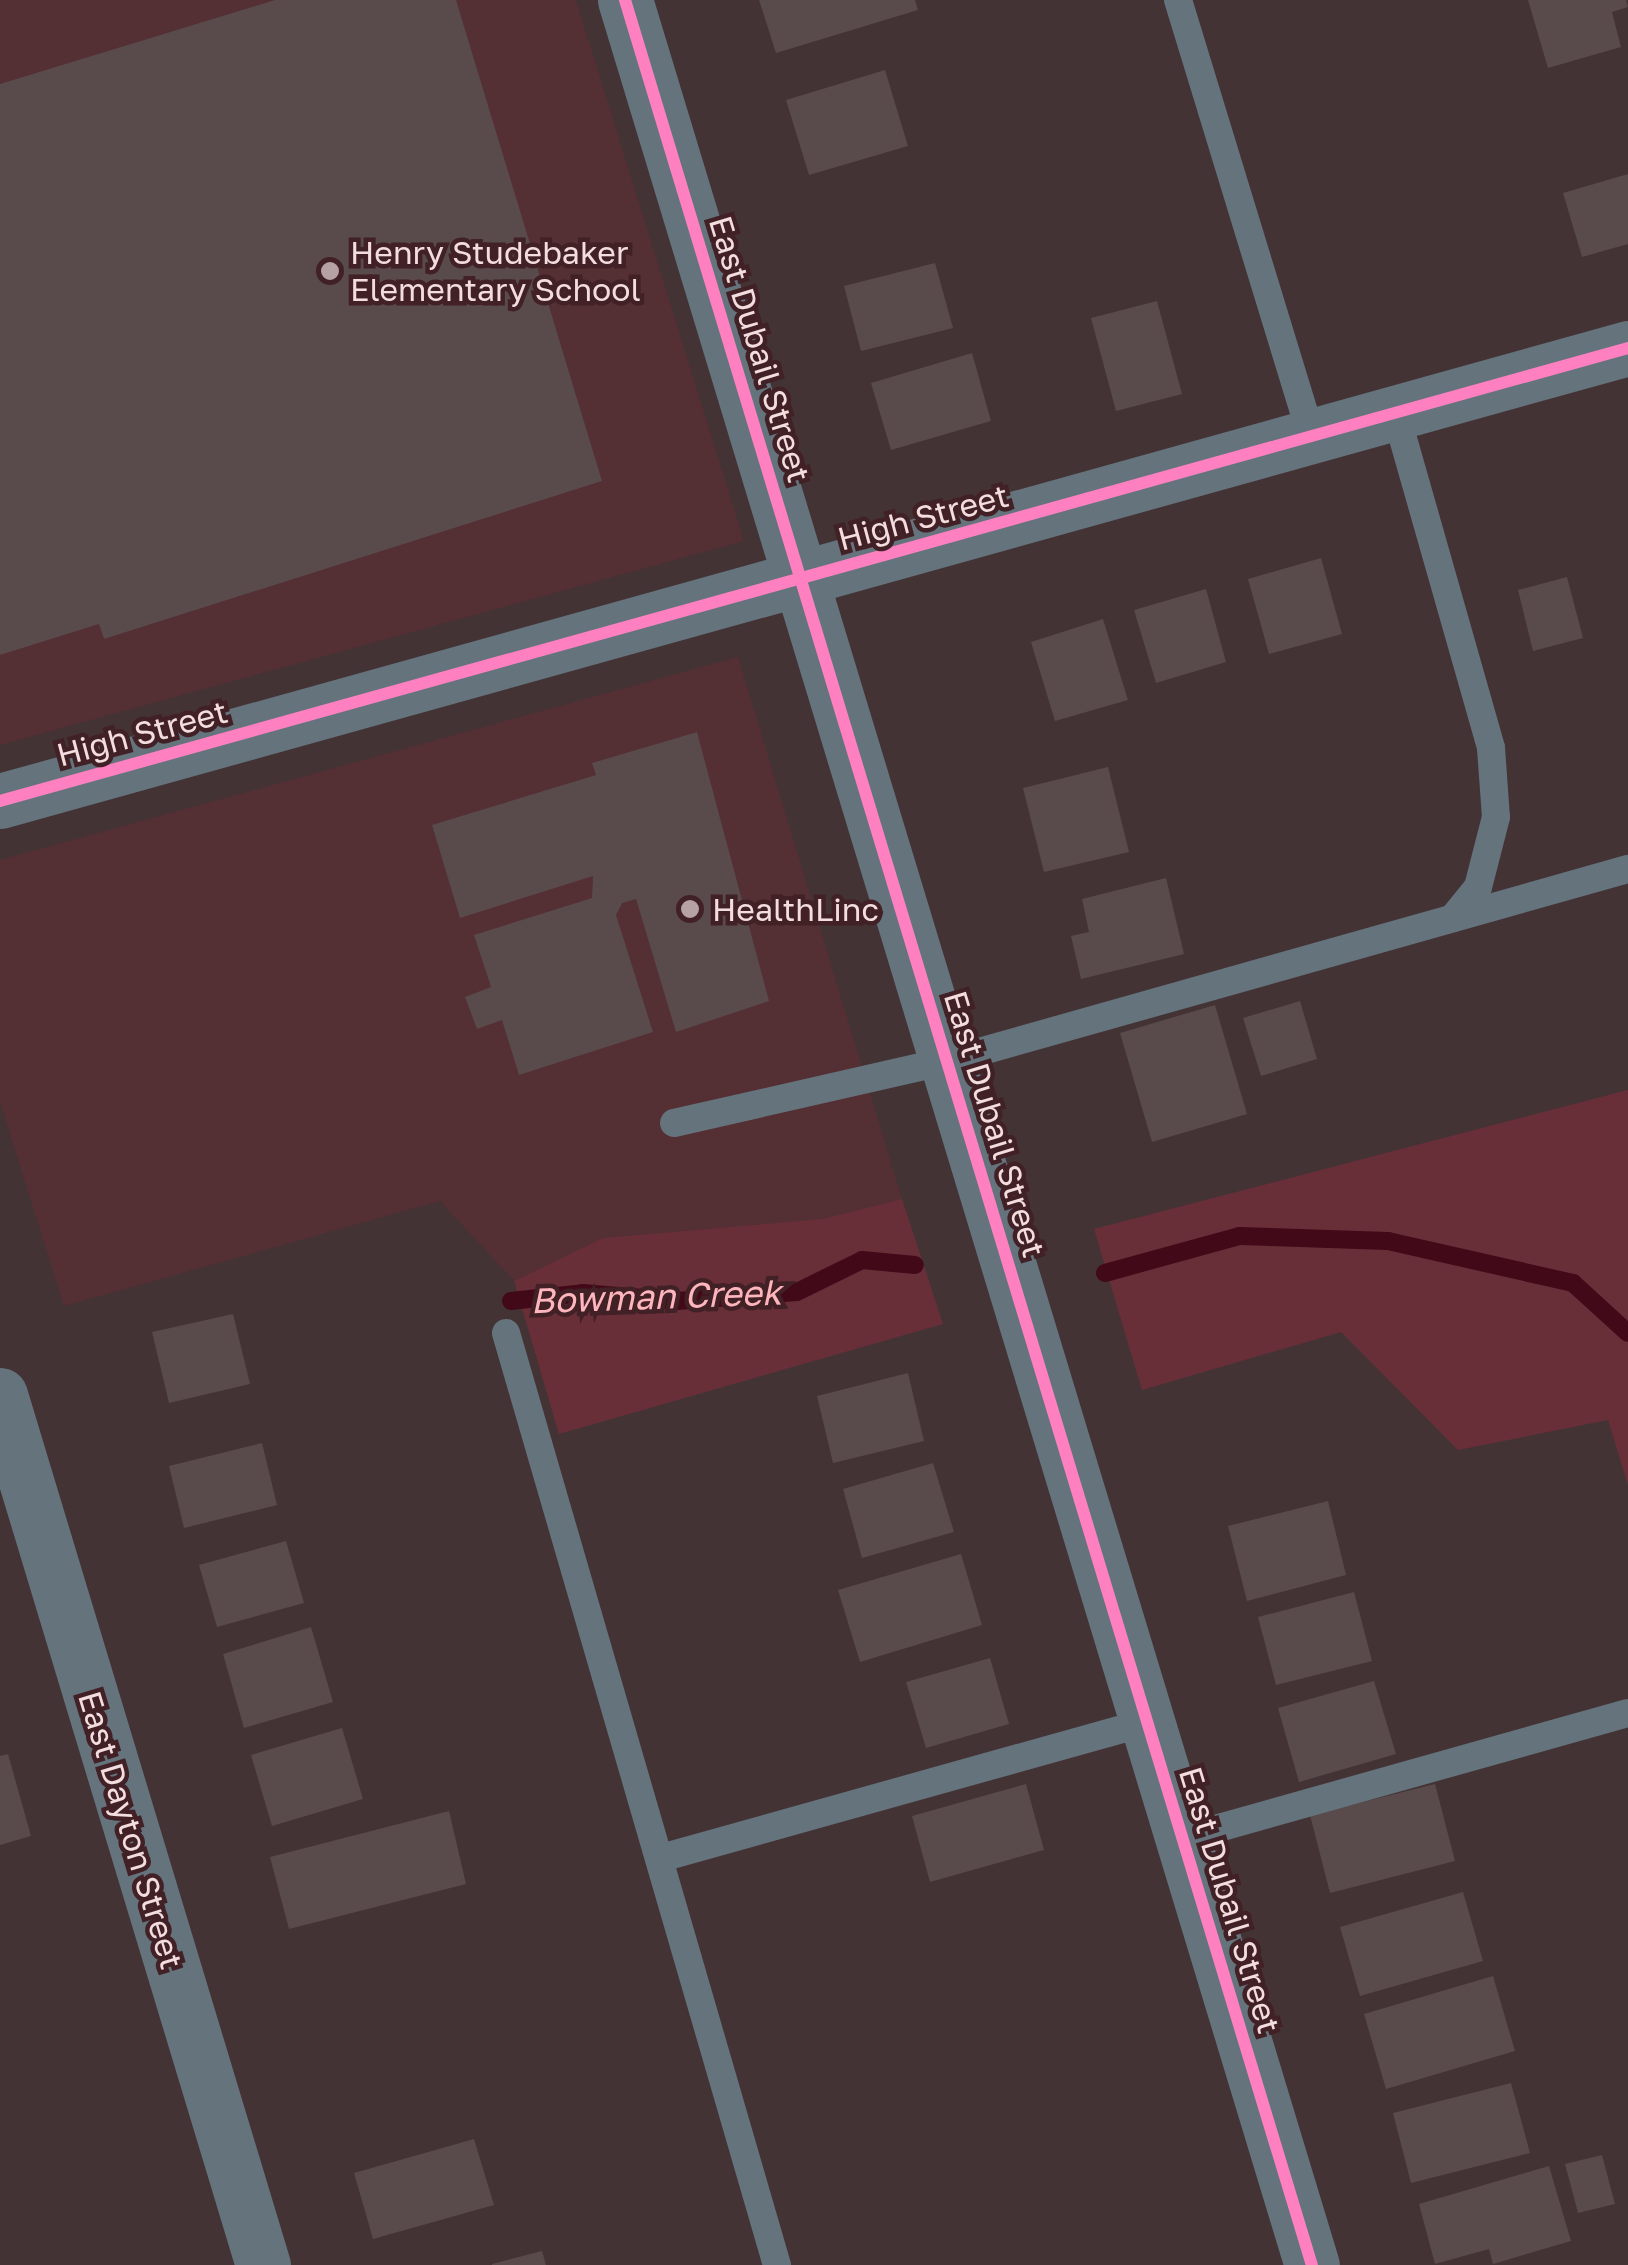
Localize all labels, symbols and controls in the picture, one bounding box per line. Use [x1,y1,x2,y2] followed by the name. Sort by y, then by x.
[701,211,819,487] street label: East Dubail Street
[350,234,641,309] place label: Henry Studebaker Elementary School
[319,260,341,282] marker: Henry Studebaker Elementary School
[834,476,1012,558] street label: High Street
[53,692,231,774] street label: High Street
[712,890,879,928] place label: HealthLinc
[677,896,703,922] marker: HealthLinc
[936,986,1054,1262] street label: East Dubail Street
[530,1271,782,1321] water label: Bowman Creek
[71,1687,191,1973] street label: East Dayton Street
[1171,1762,1289,2038] street label: East Dubail Street

